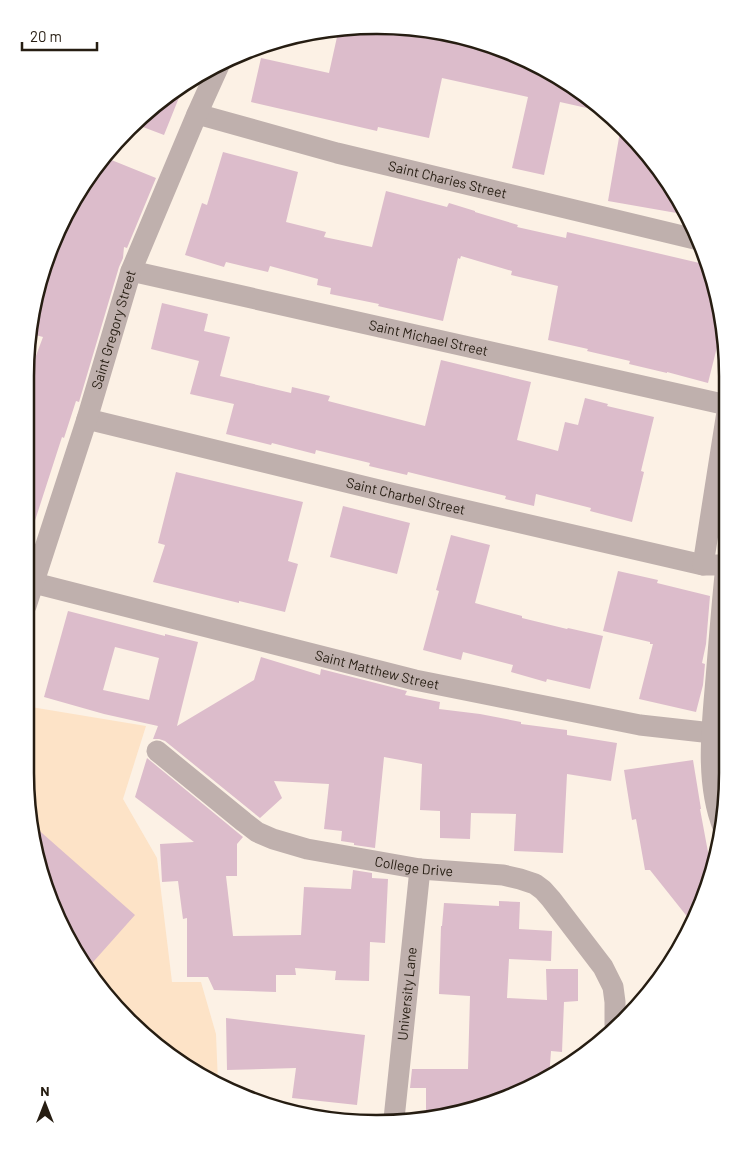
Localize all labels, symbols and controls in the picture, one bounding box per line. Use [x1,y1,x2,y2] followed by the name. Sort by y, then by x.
[22,20,98,52] scale bar
[30,27,62,45] text: 20 m
[387,157,509,202] street label: Saint Charies Street
[87,268,139,391] street label: Saint Gregory Street
[367,316,490,359] street label: Saint Michael Street
[345,473,467,518] street label: Saint Charbel Street
[313,646,441,693] street label: Saint Matthew Street
[373,852,454,879] street label: College Drive
[393,946,420,1041] street label: University Lane
[20,1079,70,1129] north arrow
[40,1082,50,1099] text: N

